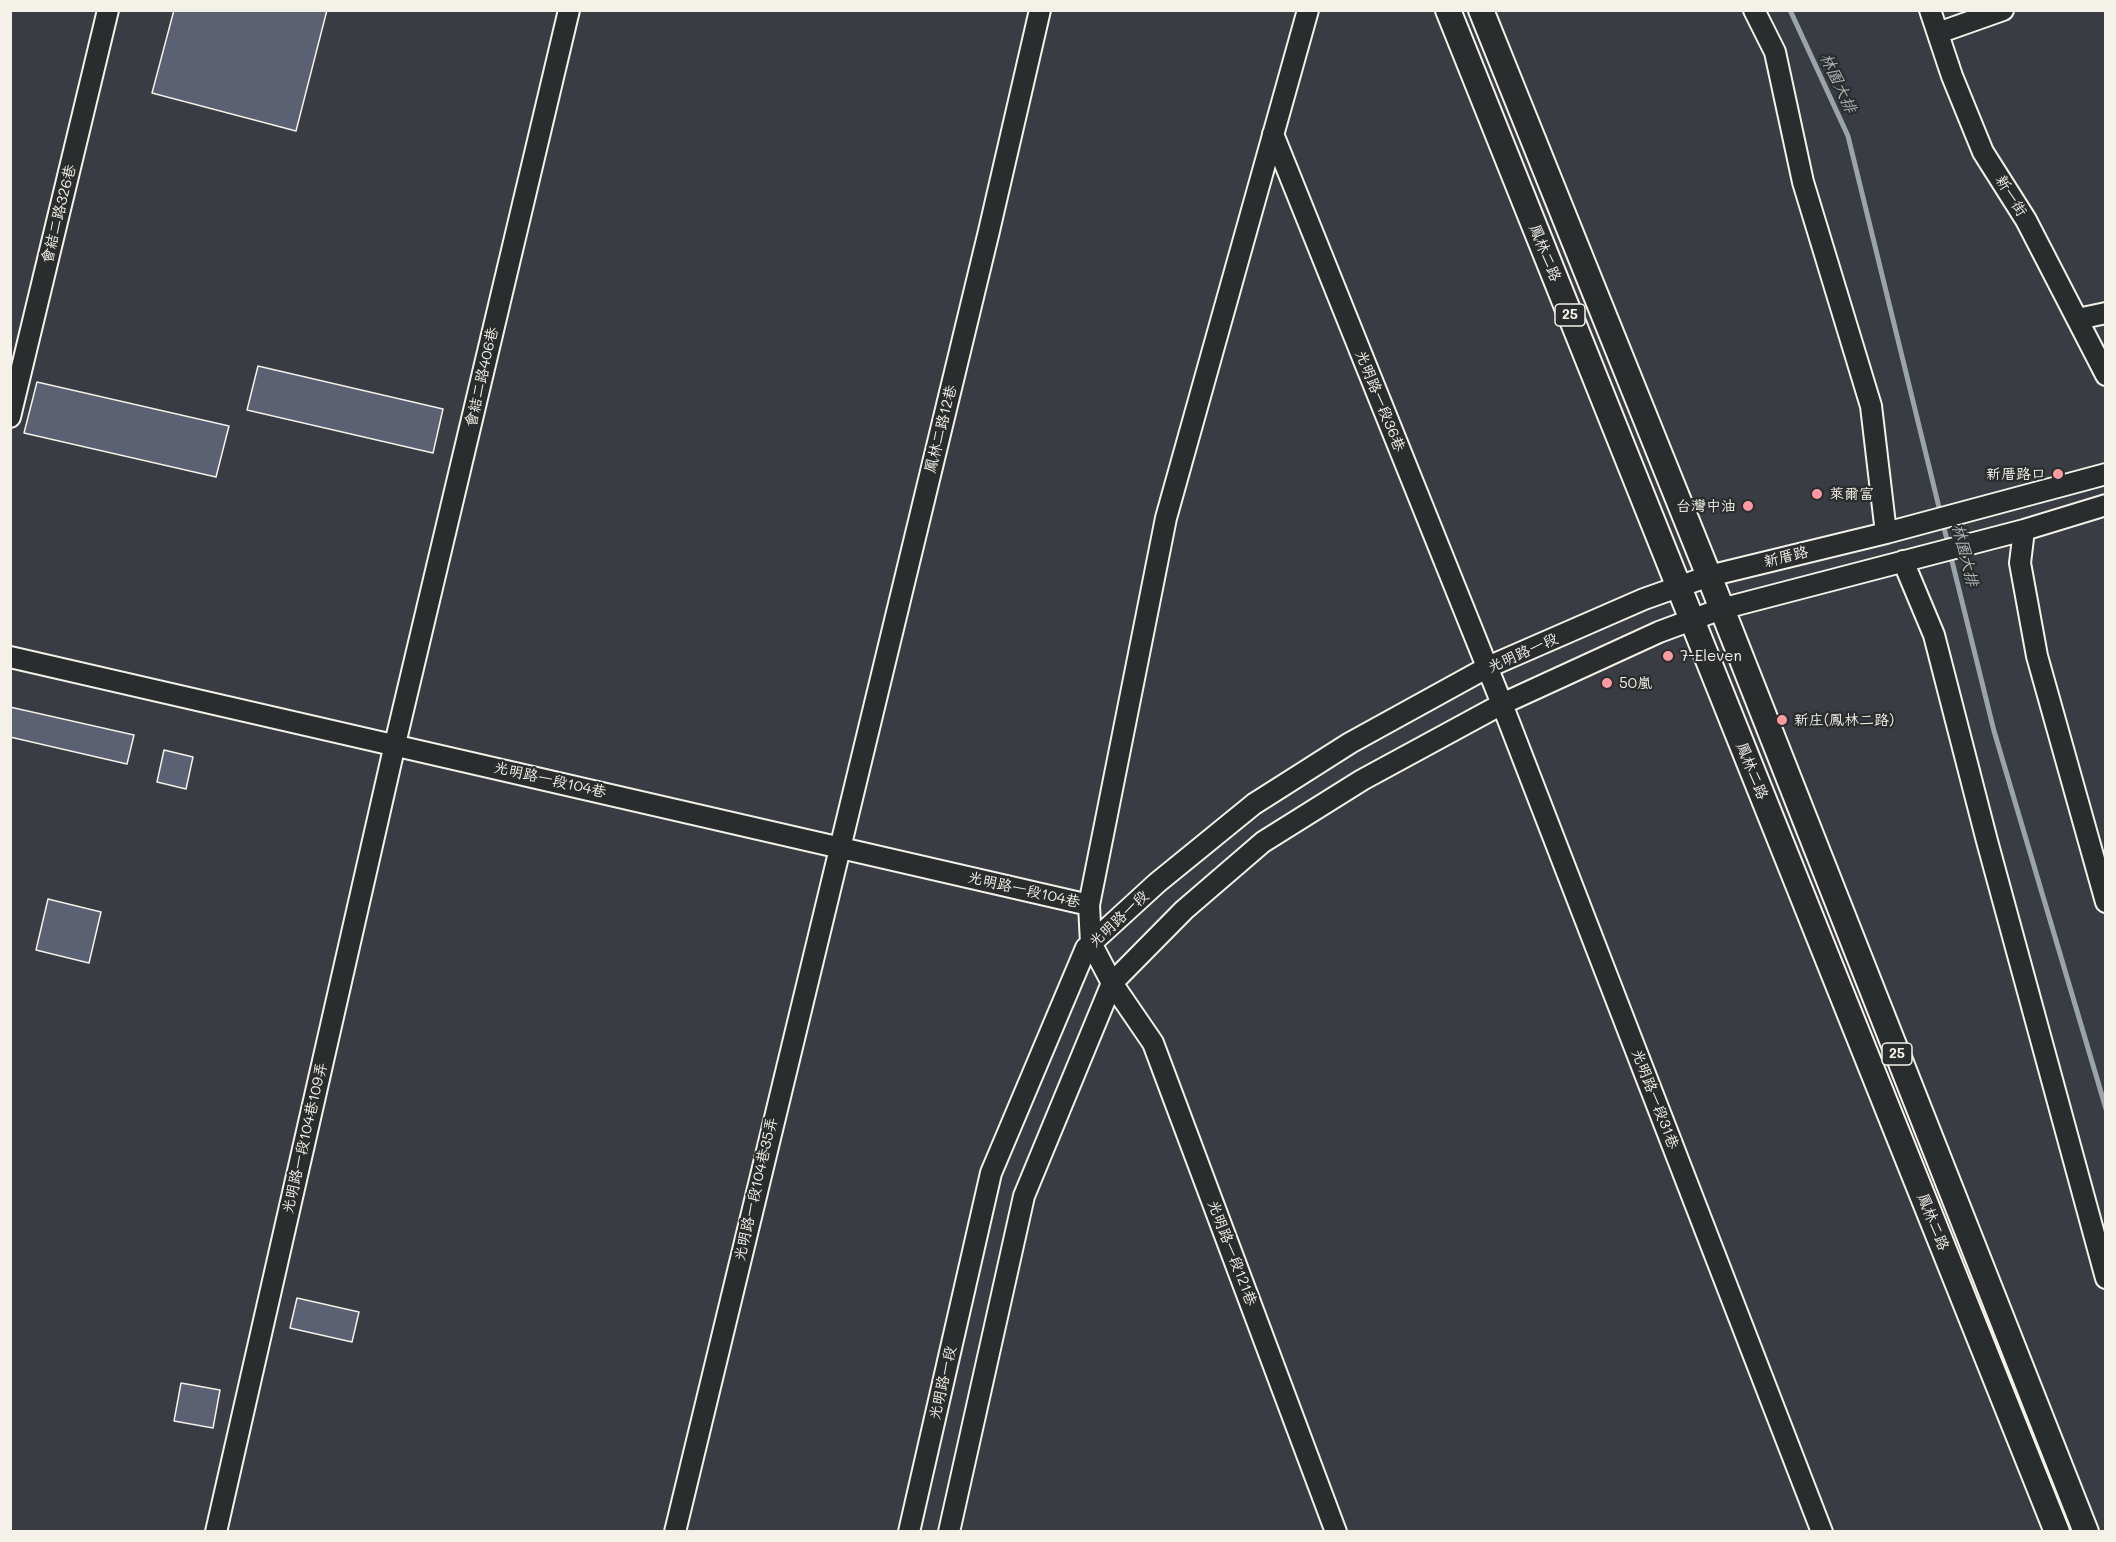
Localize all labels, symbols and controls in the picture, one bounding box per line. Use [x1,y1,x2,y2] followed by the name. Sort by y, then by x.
[1816,50,1860,116] water label: 林園大排
[38,163,80,265] street label: 會結二路326巷
[1991,172,2031,220] street label: 新一街
[1525,222,1565,284] street label: 鳳林二路
[1555,304,1585,326] road number: 25
[462,325,502,429] street label: 會結二路406巷
[1351,348,1409,454] street label: 光明路一段36巷
[921,383,961,475] street label: 鳳林二路12巷
[1986,465,2046,483] place label: 新厝路口
[2051,467,2065,481] marker: 新厝路口
[1829,485,1874,503] place label: 萊爾富
[1810,487,1824,501] marker: 萊爾富
[1676,497,1736,515] place label: 台灣中油
[1741,499,1755,513] marker: 台灣中油
[1948,522,1982,588] water label: 林園大排
[1762,543,1810,571] street label: 新厝路
[1485,630,1561,676] street label: 光明路一段
[1680,647,1742,665] place label: 7-Eleven
[1661,649,1675,663] marker: 7-Eleven
[1619,674,1652,692] place label: 50嵐
[1600,676,1614,690] marker: 50嵐
[1794,711,1894,729] place label: 新庄(鳳林二路)
[1775,713,1789,727] marker: 新庄(鳳林二路)
[1732,740,1772,802] street label: 鳳林二路
[492,758,608,802] street label: 光明路一段104巷
[966,868,1082,912] street label: 光明路一段104巷
[1085,887,1153,951] street label: 光明路一段
[1882,1043,1912,1065] road number: 25
[1628,1047,1682,1151] street label: 光明路一段31巷
[279,1061,331,1215] street label: 光明路一段104巷109弄
[731,1115,781,1263] street label: 光明路一段104巷35弄
[1913,1191,1953,1253] street label: 鳳林二路
[1204,1198,1260,1308] street label: 光明路一段121巷
[926,1344,960,1422] street label: 光明路一段

